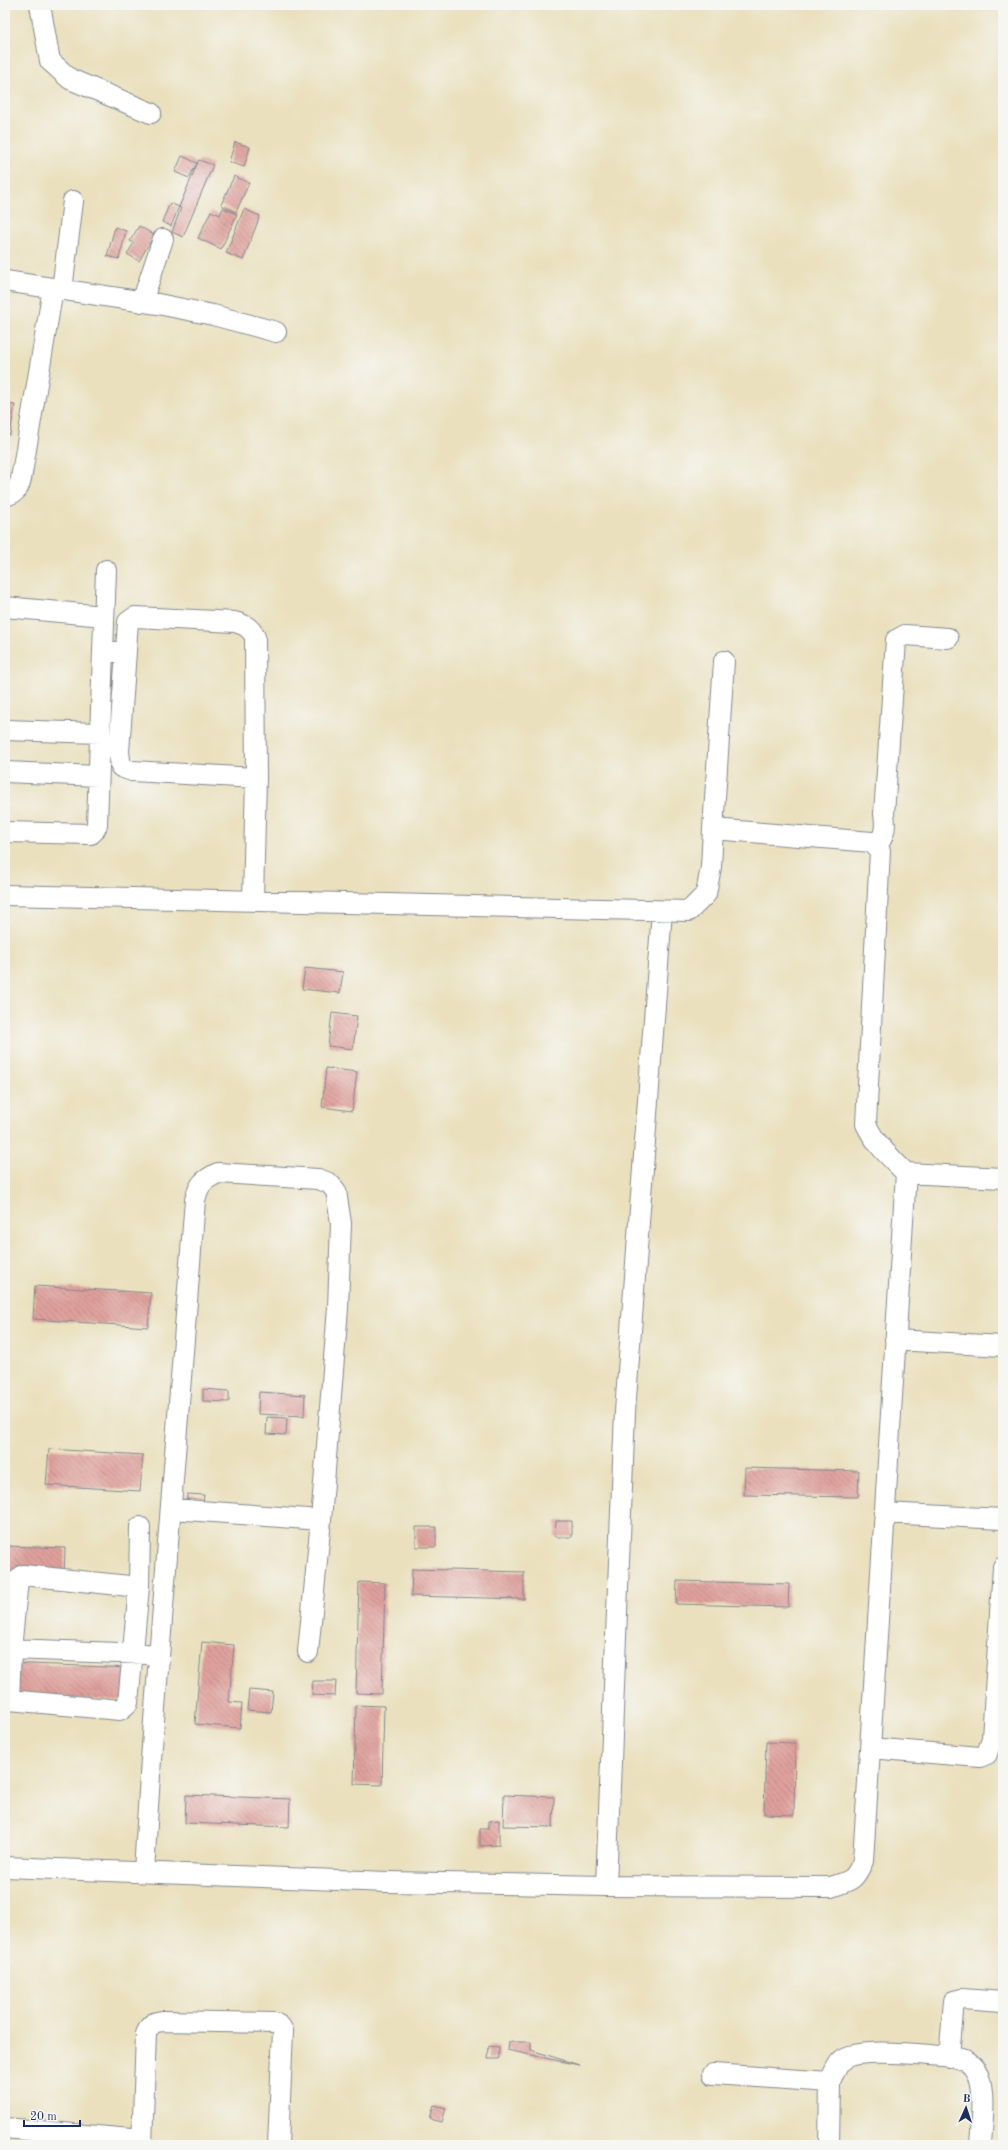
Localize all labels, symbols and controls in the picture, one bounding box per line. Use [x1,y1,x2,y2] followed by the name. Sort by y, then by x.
[946,2088,986,2128] north arrow
[962,2094,971,2105] text: B
[24,2102,80,2128] scale bar
[30,2111,57,2123] text: 20 m

